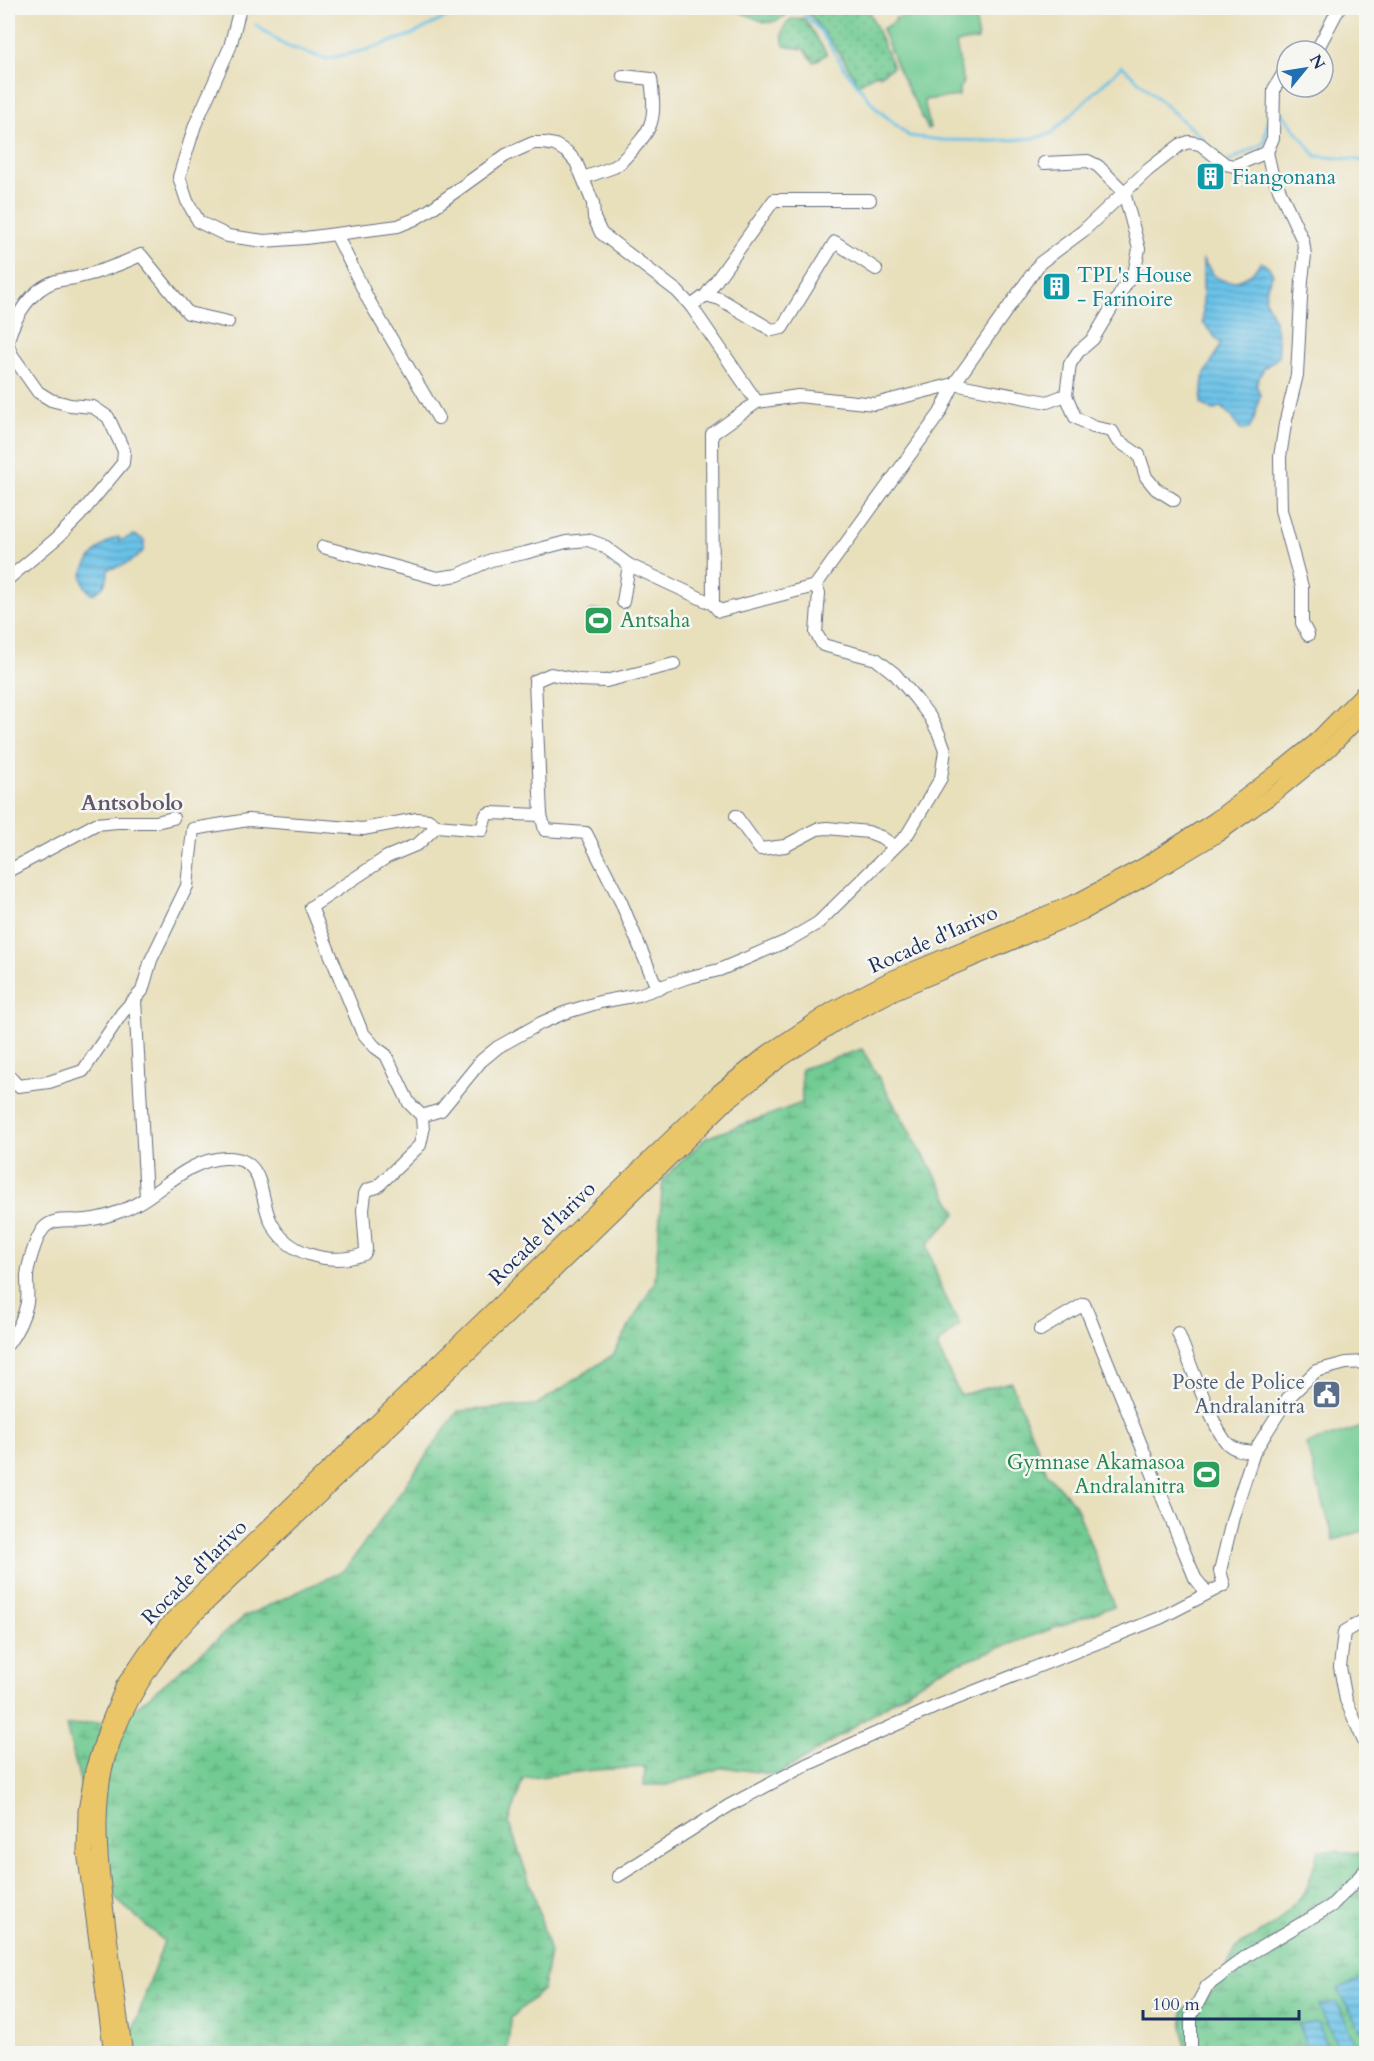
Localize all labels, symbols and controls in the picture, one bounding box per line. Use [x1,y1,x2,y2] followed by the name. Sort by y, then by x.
[1275,39,1335,99] north arrow
[1304,50,1330,74] text: N
[1195,161,1227,193] building icon: Fiangonana
[1232,163,1336,192] place label: Fiangonana
[1077,261,1192,314] place label: TPL's House - Farinoire
[1040,271,1072,303] building icon: TPL's House - Farinoire
[583,604,615,636] sports icon: Antsaha
[620,606,690,635] place label: Antsaha
[81,788,183,818] district label: Antsobolo
[864,898,1002,981] street label: Rocade d'Iarivo
[482,1175,602,1292] street label: Rocade d'Iarivo
[1172,1368,1305,1421] place label: Poste de Police Andralanitra
[1310,1378,1342,1410] public building icon: Poste de Police Andralanitra
[1007,1448,1185,1501] place label: Gymnase Akamasoa Andralanitra
[1190,1458,1222,1490] sports icon: Gymnase Akamasoa Andralanitra
[135,1513,254,1632] street label: Rocade d'Iarivo
[1143,1983,1299,2021] scale bar
[1152,1992,1200,2017] text: 100 m

